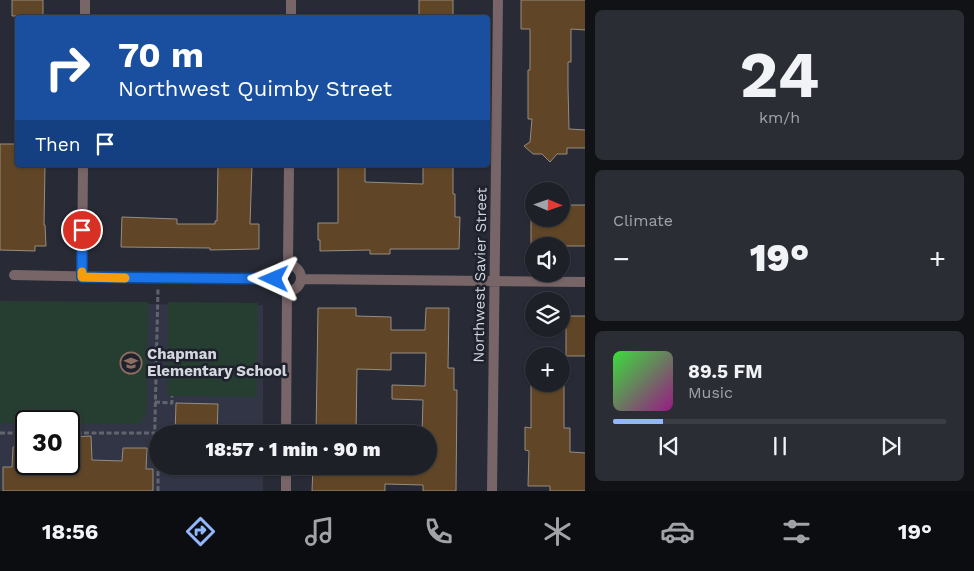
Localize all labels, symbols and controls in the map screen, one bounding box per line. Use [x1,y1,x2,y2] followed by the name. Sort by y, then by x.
[118,34,204,76] text: 70 m
[35,35,100,100] icon: right
[740,37,819,113] text: 24
[118,76,392,101] text: Northwest Quimby Street
[759,108,800,127] text: km/h
[91,130,119,158] icon: arrive
[35,133,81,156] text: Then
[525,182,570,228] north arrow
[525,182,570,392] map controls
[469,186,491,363] street label: Northwest Savier Street
[61,209,103,251] pin
[613,211,673,230] text: Climate
[68,216,96,244] icon: arrive
[750,236,809,280] text: 19°
[525,237,570,282] button: sound
[613,242,630,275] text: −
[929,242,946,275] text: +
[247,252,299,304] position arrow
[525,292,570,337] button: layers
[147,345,287,380] place label: Chapman Elementary School
[525,347,570,392] button: +
[119,351,143,375] school or university icon: Chapman Elementary School
[688,360,762,383] text: 89.5 FM
[688,383,733,402] text: Music
[15,410,80,475] speed limit sign: 30
[655,432,683,460] icon: previous
[766,432,794,460] icon: pause
[877,432,905,460] icon: next
[205,438,381,461] text: 18:57 · 1 min · 90 m
[183,514,218,549] icon: directions
[302,514,337,549] icon: music
[421,514,456,549] icon: phone
[540,514,575,549] icon: climate
[660,514,695,549] icon: car
[779,514,814,549] icon: filters
[42,519,98,544] text: 18:56
[898,519,932,544] text: 19°

